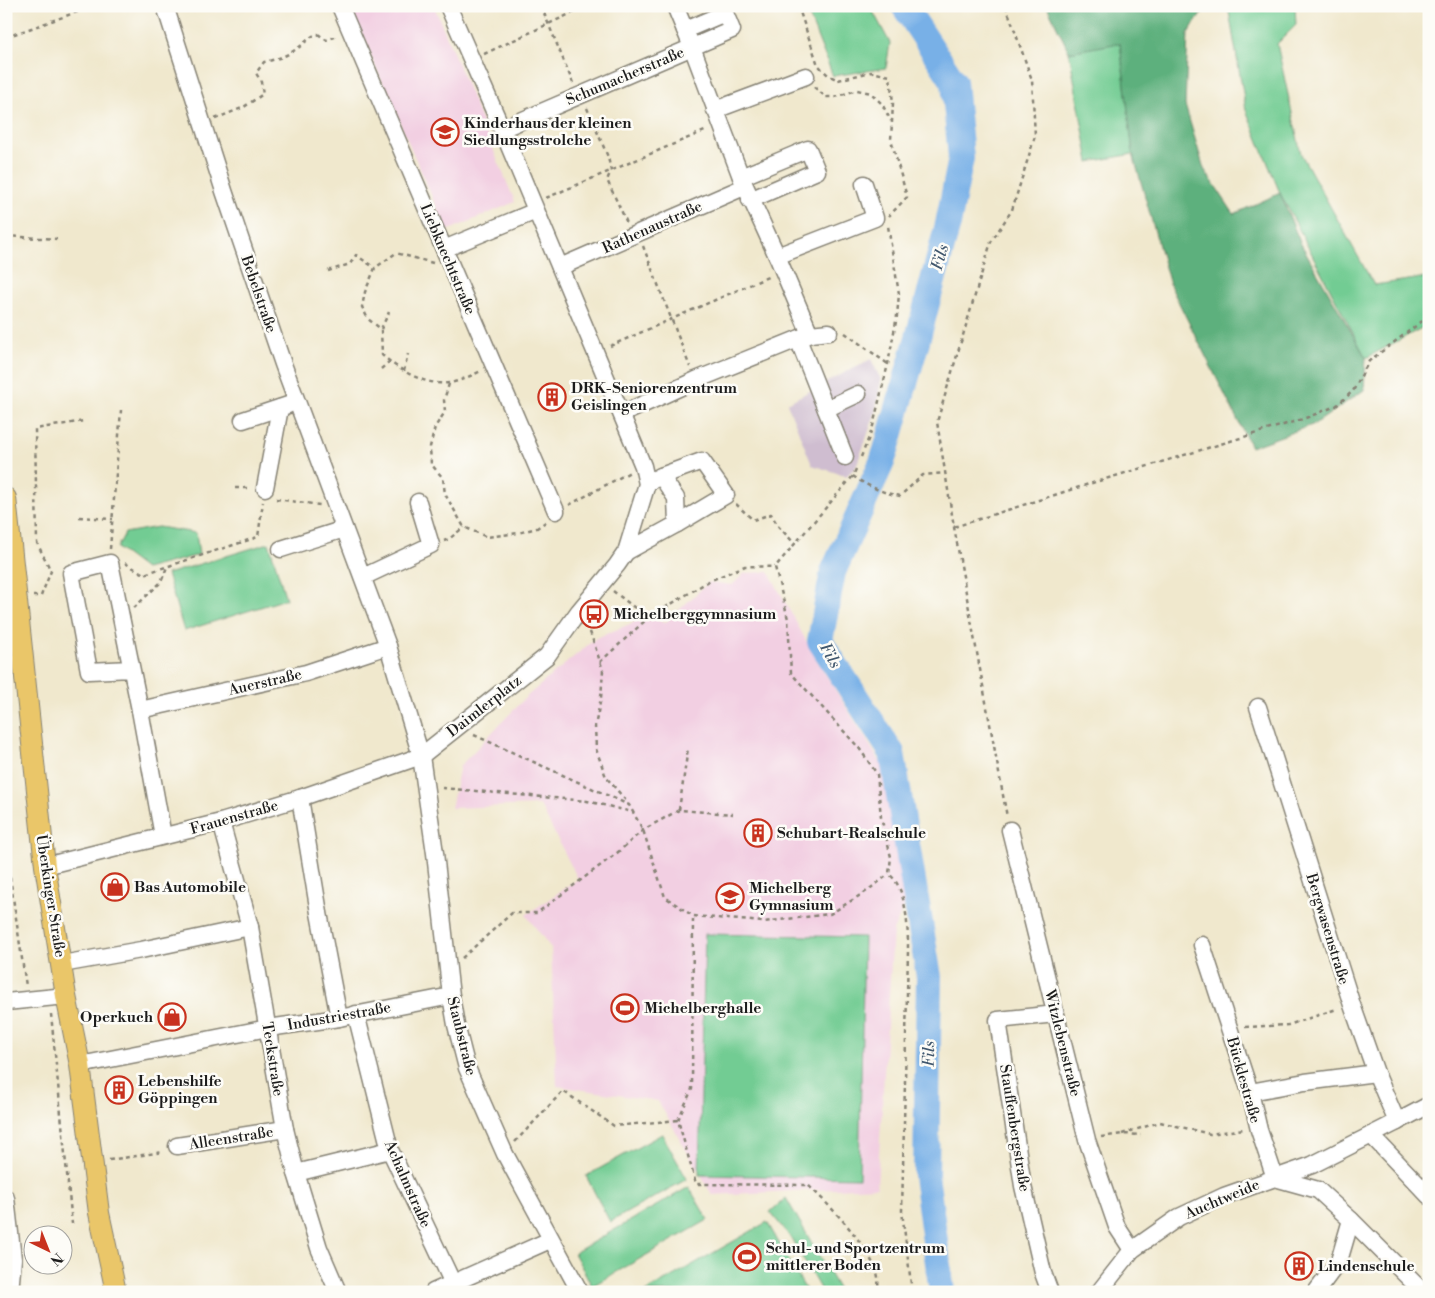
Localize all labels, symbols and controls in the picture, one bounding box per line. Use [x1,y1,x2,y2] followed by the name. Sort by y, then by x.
[563,43,687,110] street label: Schumacherstraße
[464,114,632,150] place label: Kinderhaus der kleinen Siedlungsstrolche
[430,117,460,147] school or university icon: Kinderhaus der kleinen Siedlungsstrolche
[599,197,705,258] street label: Rathenaustraße
[416,201,480,318] street label: Liebknechtstraße
[927,242,953,273] water label: Fils
[236,252,281,335] street label: Bebelstraße
[571,379,737,415] place label: DRK-Seniorenzentrum Geislingen
[537,382,567,412] building icon: DRK-Seniorenzentrum Geislingen
[579,599,609,629] bus stop icon: Michelberggymnasium
[613,605,776,624] place label: Michelberggymnasium
[815,639,845,672] water label: Fils
[226,665,304,700] street label: Auerstraße
[443,671,525,741] street label: Daimlerplatz
[188,796,280,839] street label: Frauenstraße
[743,818,773,848] building icon: Schubart-Realschule
[777,824,926,843] place label: Schubart-Realschule
[31,833,71,959] street label: Überkinger Straße
[1301,870,1353,987] street label: Bergwasenstraße
[100,872,130,902] shop icon: Bas Automobile
[134,878,246,897] place label: Bas Automobile
[749,879,834,915] place label: Michelberg Gymnasium
[715,882,745,912] school or university icon: Michelberg Gymnasium
[1040,987,1085,1099] street label: Witzlebenstraße
[610,993,640,1023] sports icon: Michelberghalle
[443,995,481,1078] street label: Staubstraße
[286,998,392,1035] street label: Industriestraße
[644,999,761,1018] place label: Michelberghalle
[157,1002,187,1032] shop icon: Operkuch
[80,1008,154,1027] place label: Operkuch
[257,1021,288,1097] street label: Teckstraße
[1222,1034,1265,1125] street label: Bücklestraße
[919,1041,939,1067] water label: Fils
[995,1063,1034,1193] street label: Stauffenbergstraße
[138,1072,222,1108] place label: Lebenshilfe Göppingen
[104,1075,134,1105] building icon: Lebenshilfe Göppingen
[186,1122,275,1155] street label: Alleenstraße
[379,1137,435,1231] street label: Achalmstraße
[1181,1175,1262,1224] street label: Auchtweide
[22,1226,72,1276] north arrow
[766,1239,945,1275] place label: Schul- und Sportzentrum mittlerer Boden
[732,1242,762,1272] sports icon: Schul- und Sportzentrum mittlerer Boden
[46,1248,66,1269] text: N
[1284,1251,1314,1281] building icon: Lindenschule
[1318,1257,1415,1276] place label: Lindenschule

